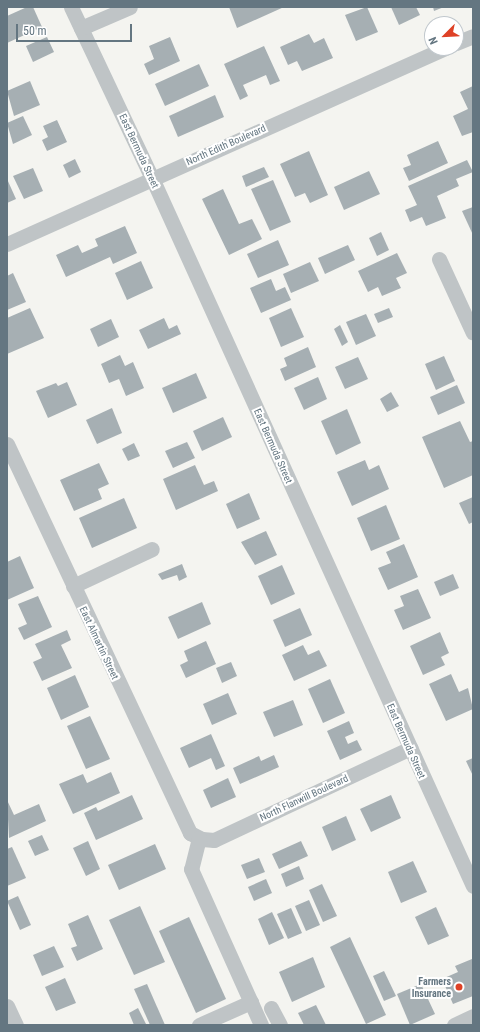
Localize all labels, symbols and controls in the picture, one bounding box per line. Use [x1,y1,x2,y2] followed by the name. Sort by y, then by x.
[18,16,134,42] scale bar
[424,16,464,56] north arrow
[23,24,47,38] text: 50 m
[426,35,441,46] text: N
[117,112,161,190] street label: East Bermuda Street
[184,122,268,168] street label: North Edith Boulevard
[251,407,295,485] street label: East Bermuda Street
[77,605,121,681] street label: East Almartin Street
[384,702,428,780] street label: East Bermuda Street
[258,772,350,824] street label: North Flanwill Boulevard
[412,975,451,998] place label: Farmers Insurance
[454,982,464,992] marker: Farmers Insurance

